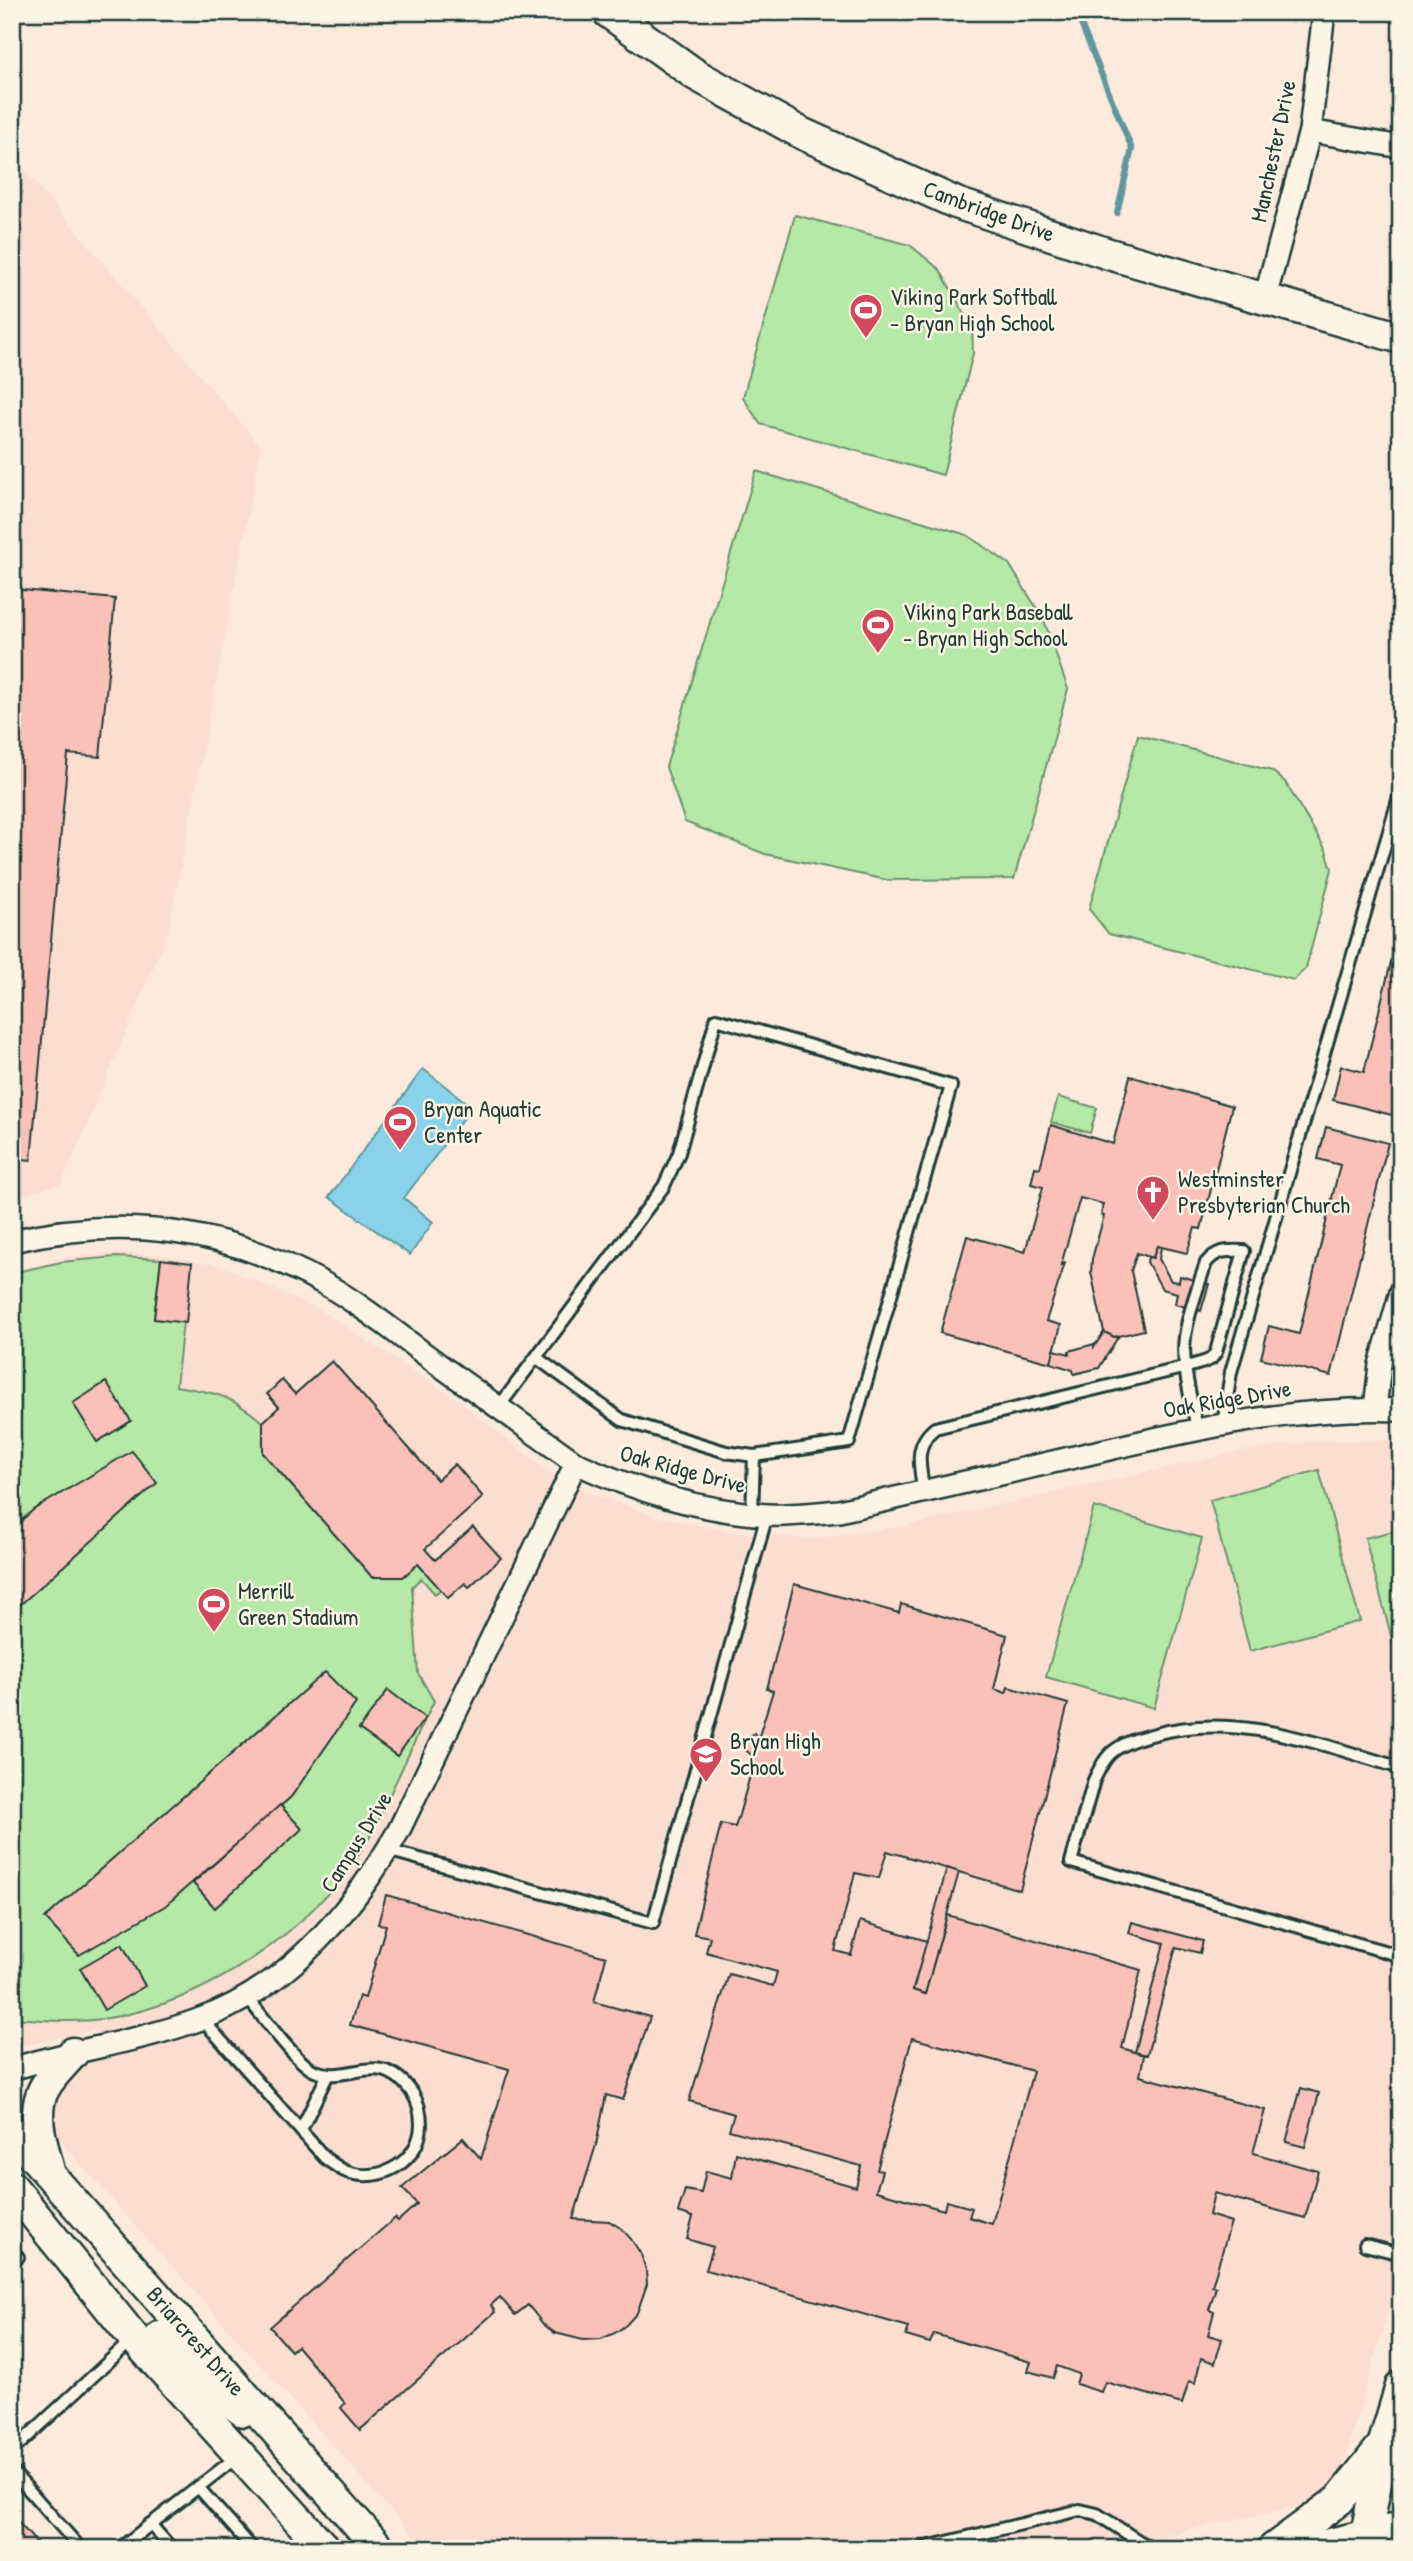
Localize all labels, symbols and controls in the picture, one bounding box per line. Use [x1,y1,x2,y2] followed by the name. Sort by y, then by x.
[1242,77,1303,225] street label: Manchester Drive
[919,172,1059,249] street label: Cambridge Drive
[890,281,1058,338] place label: Viking Park Softball - Bryan High School
[847,291,885,340] sports icon: Viking Park Softball - Bryan High School
[903,596,1074,653] place label: Viking Park Baseball - Bryan High School
[859,606,897,655] sports icon: Viking Park Baseball - Bryan High School
[424,1093,541,1150] place label: Bryan Aquatic Center
[381,1103,419,1152] sports icon: Bryan Aquatic Center
[1178,1163,1350,1220] place label: Westminster Presbyterian Church
[1134,1173,1172,1222] church icon: Westminster Presbyterian Church
[1161,1372,1293,1425] street label: Oak Ridge Drive
[617,1437,750,1500] street label: Oak Ridge Drive
[238,1575,358,1632] place label: Merrill Green Stadium
[195,1585,233,1634] sports icon: Merrill Green Stadium
[730,1725,821,1782] place label: Bryan High School
[687,1735,725,1784] school or university icon: Bryan High School
[312,1785,399,1898] street label: Campus Drive
[140,2279,253,2402] street label: Briarcrest Drive

